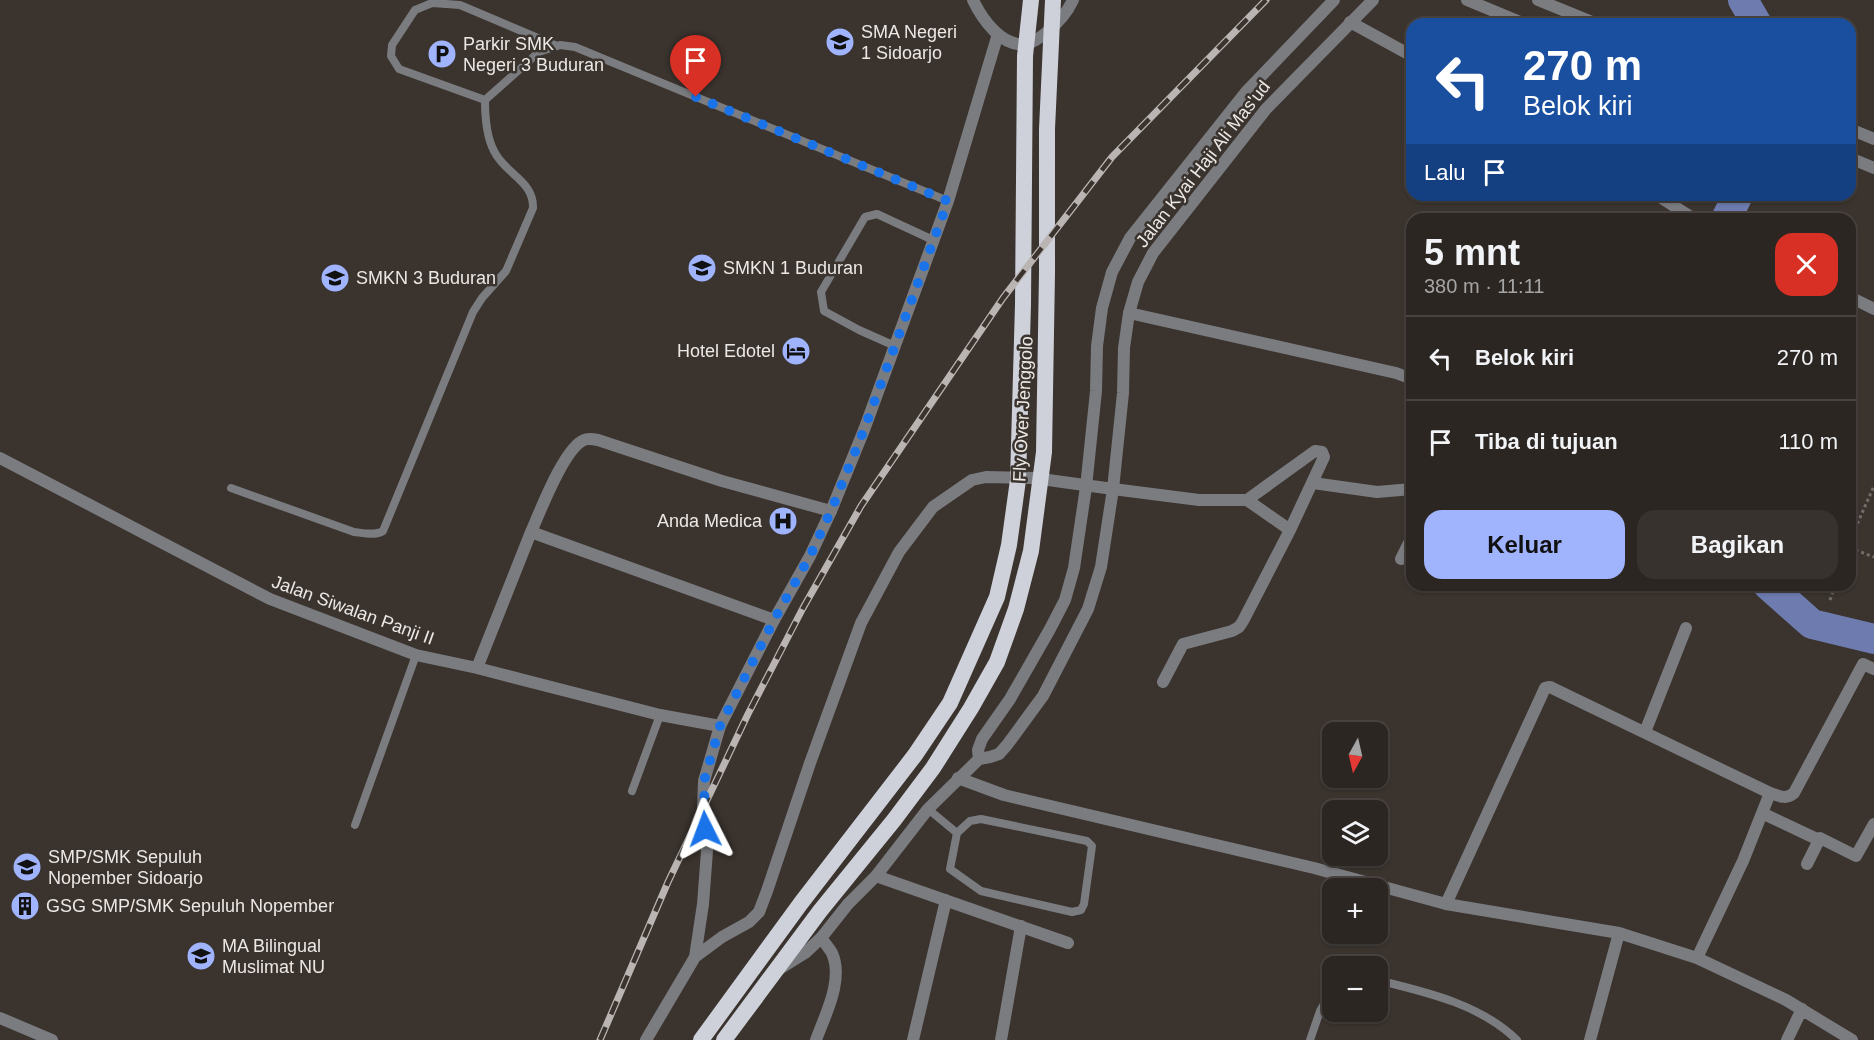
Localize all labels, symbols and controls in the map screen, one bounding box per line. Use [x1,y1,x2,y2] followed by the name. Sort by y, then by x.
[861,22,957,63] place label: SMA Negeri 1 Sidoarjo
[824,26,856,58] school or university icon: SMA Negeri 1 Sidoarjo
[463,34,604,75] place label: Parkir SMK Negeri 3 Buduran
[670,35,721,97] pin
[426,38,458,70] parking icon: Parkir SMK Negeri 3 Buduran
[1424,42,1502,120] icon: left
[1523,42,1642,89] text: 270 m
[679,44,712,77] icon: arrive
[1132,77,1274,251] street label: Jalan Kyai Haji Ali Mas'ud
[1523,91,1633,121] text: Belok kiri
[1478,156,1511,189] icon: arrive
[1424,160,1466,185] text: Lalu
[1424,232,1520,273] text: 5 mnt
[1775,233,1838,296] button: close
[686,252,718,284] school or university icon: SMKN 1 Buduran
[723,258,863,278] place label: SMKN 1 Buduran
[319,262,351,294] school or university icon: SMKN 3 Buduran
[356,268,496,288] place label: SMKN 3 Buduran
[1424,275,1544,297] text: 380 m · 11:11
[780,335,812,367] hotel icon: Hotel Edotel
[1009,336,1037,482] street label: Fly Over Jenggolo
[677,341,775,361] place label: Hotel Edotel
[1424,342,1457,375] icon: left
[1475,345,1574,370] text: Belok kiri
[1777,345,1838,370] text: 270 m
[1424,426,1457,459] icon: arrive
[1475,429,1618,454] text: Tiba di tujuan
[1778,429,1838,454] text: 110 m
[767,505,799,537] hospital icon: Anda Medica
[1424,510,1625,579] button: Keluar
[1637,510,1838,579] button: Bagikan
[657,511,763,531] place label: Anda Medica
[269,571,437,649] street label: Jalan Siwalan Panji II
[1322,722,1388,788] north arrow
[1322,722,1388,1022] map controls
[673,797,737,861] position arrow
[1322,800,1388,866] button: layers
[48,847,203,888] place label: SMP/SMK Sepuluh Nopember Sidoarjo
[11,851,43,883] school or university icon: SMP/SMK Sepuluh Nopember Sidoarjo
[1322,878,1388,944] button: +
[9,890,41,922] building icon: GSG SMP/SMK Sepuluh Nopember
[46,896,334,916] place label: GSG SMP/SMK Sepuluh Nopember
[222,936,325,977] place label: MA Bilingual Muslimat NU
[185,940,217,972] school or university icon: MA Bilingual Muslimat NU
[1322,956,1388,1022] button: −

